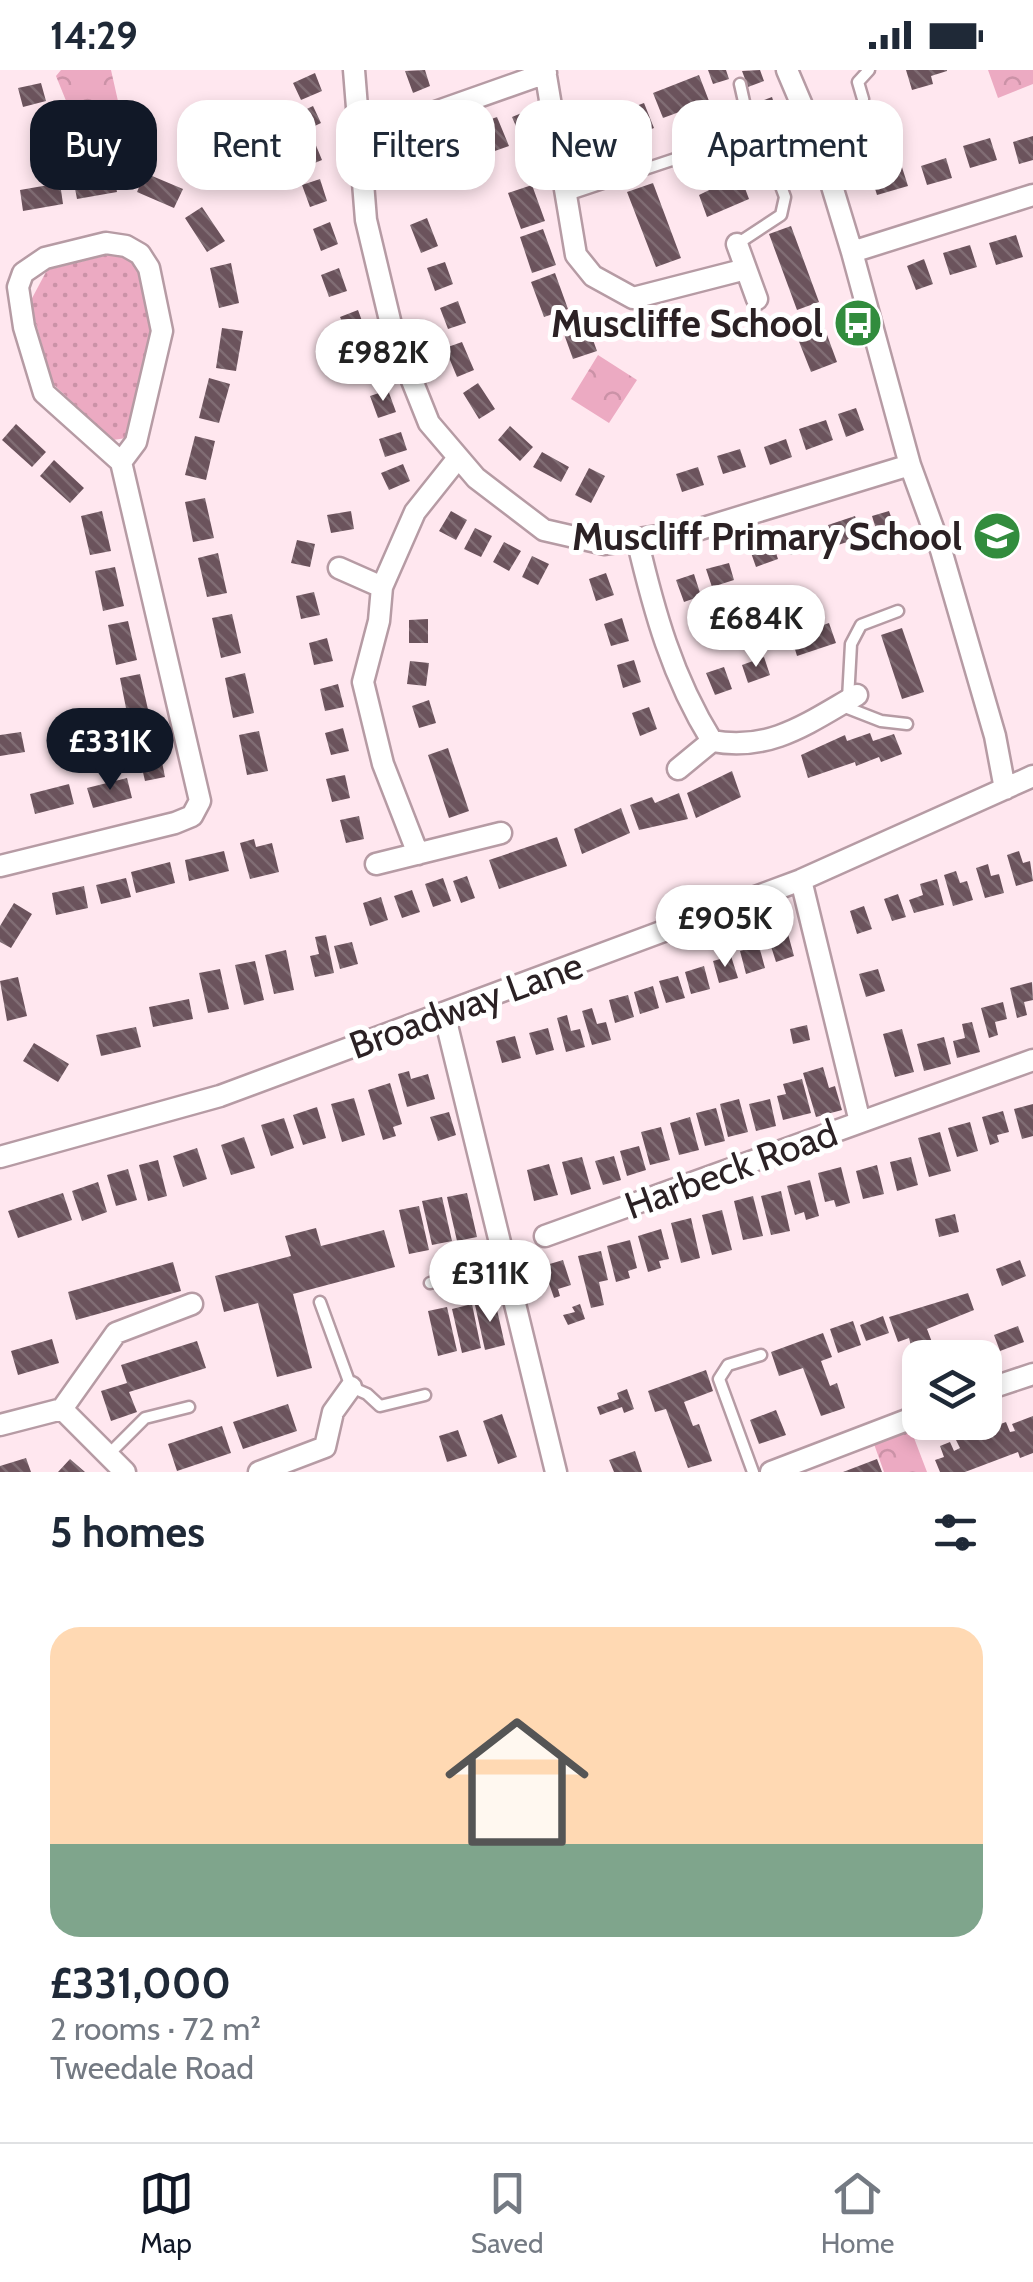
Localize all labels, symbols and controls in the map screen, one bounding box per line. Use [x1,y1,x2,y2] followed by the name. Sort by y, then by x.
[50,12,138,59] text: 14:29
[30,100,157,190] chip: Buy
[177,100,316,190] chip: Rent
[336,100,495,190] chip: Filters
[515,100,652,190] chip: New
[672,100,903,190] chip: Apartment
[832,297,884,349] bus stop icon: Muscliffe School
[551,300,823,347] place label: Muscliffe School
[313,319,453,404] pin: £982K
[338,332,428,371] text: £982K
[971,510,1023,562] school or university icon: Muscliff Primary School
[572,513,962,560] place label: Muscliff Primary School
[686,585,826,670] pin: £684K
[709,598,803,637] text: £684K
[40,708,180,793] pin: £331K
[68,721,152,760] text: £331K
[655,885,795,970] pin: £905K
[678,898,772,937] text: £905K
[343,941,589,1069] street label: Broadway Lane
[618,1109,844,1229] street label: Harbeck Road
[420,1240,560,1325] pin: £311K
[451,1253,529,1292] text: £311K
[902,1340,1002,1440] map controls
[902,1340,1002,1440] button: layers
[928,1505,983,1560] icon: filters
[50,1506,205,1558] text: 5 homes
[427,1692,607,1872] icon: home
[50,1957,231,2009] text: £331,000
[50,2009,261,2048] text: 2 rooms · 72 m²
[50,2048,254,2087] text: Tweedale Road
[139,2166,194,2260] tab: Map
[471,2166,544,2260] tab: Saved
[821,2166,894,2260] tab: Home

